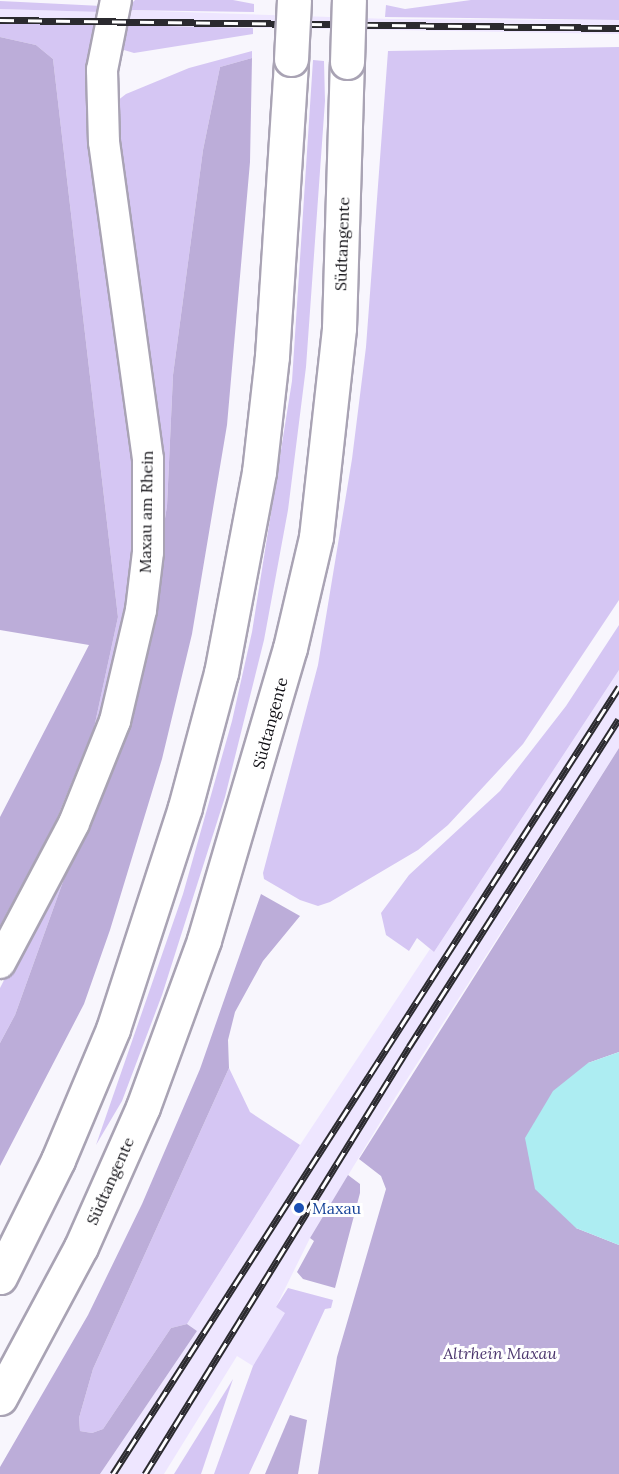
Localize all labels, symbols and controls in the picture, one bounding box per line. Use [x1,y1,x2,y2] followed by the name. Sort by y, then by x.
[331,197,353,291] street label: Südtangente
[135,451,157,573] street label: Maxau am Rhein
[249,675,291,771] street label: Südtangente
[82,1134,138,1228] street label: Südtangente
[312,1198,361,1218] place label: Maxau
[290,1199,308,1217] marker: Maxau
[443,1343,557,1363] park label: Altrhein Maxau

